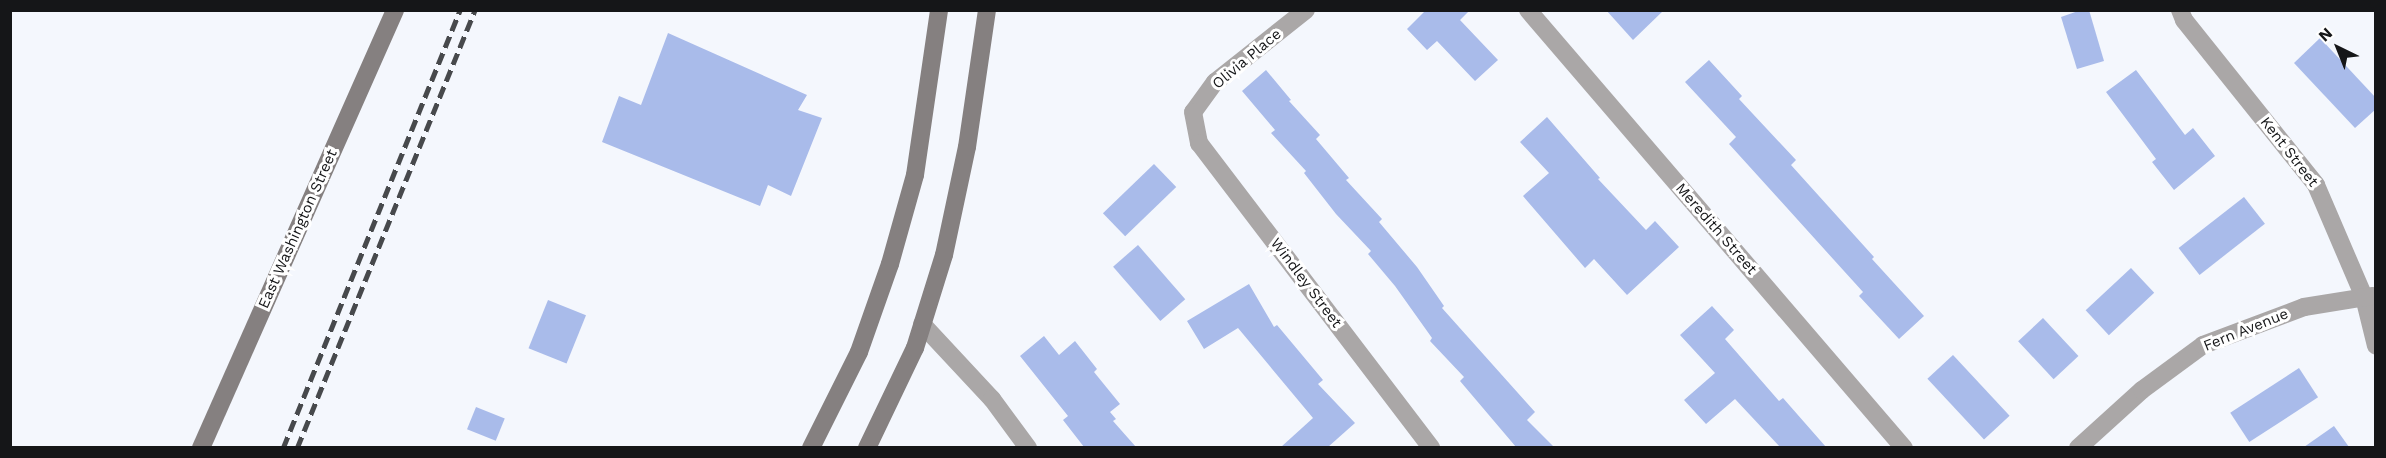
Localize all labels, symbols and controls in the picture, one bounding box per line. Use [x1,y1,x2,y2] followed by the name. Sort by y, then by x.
[2308,18,2368,78] north arrow
[2315,23,2336,45] text: N
[1209,25,1285,93] street label: Olivia Place
[2256,114,2322,190] street label: Kent Street
[255,146,341,312] street label: East Washington Street
[1671,180,1761,278] street label: Meredith Street
[1266,234,1346,332] street label: Windley Street
[2201,305,2291,355] street label: Fern Avenue

